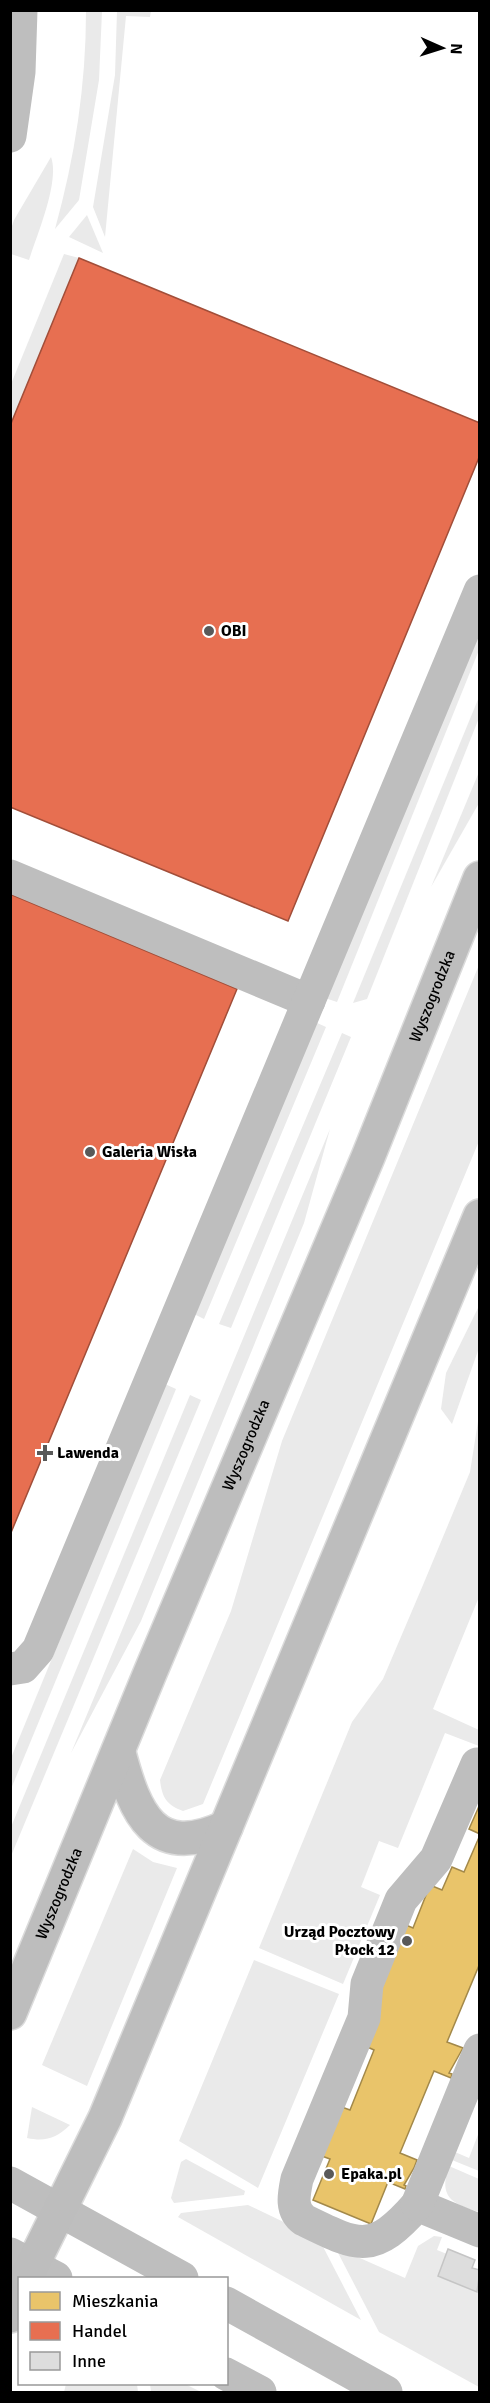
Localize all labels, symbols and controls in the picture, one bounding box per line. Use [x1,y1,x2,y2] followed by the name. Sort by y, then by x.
[412,18,472,78] north arrow
[446,43,466,55] text: N
[221,621,247,641] place label: OBI
[202,624,216,638] marker: OBI
[405,947,460,1045] street label: Wyszogrodzka
[102,1142,197,1162] place label: Galeria Wisła
[83,1145,97,1159] marker: Galeria Wisła
[218,1396,274,1494] street label: Wyszogrodzka
[57,1443,119,1463] place label: Lawenda
[38,1446,52,1460] marker: Lawenda
[31,1845,87,1943] street label: Wyszogrodzka
[284,1922,395,1960] place label: Urząd Pocztowy Płock 12
[400,1934,414,1948] marker: Urząd Pocztowy Płock 12
[341,2164,402,2184] place label: Epaka.pl
[322,2167,336,2181] marker: Epaka.pl
[18,2277,228,2385] legend
[72,2290,158,2312] text: Mieszkania
[72,2320,127,2342] text: Handel
[72,2350,106,2372] text: Inne

